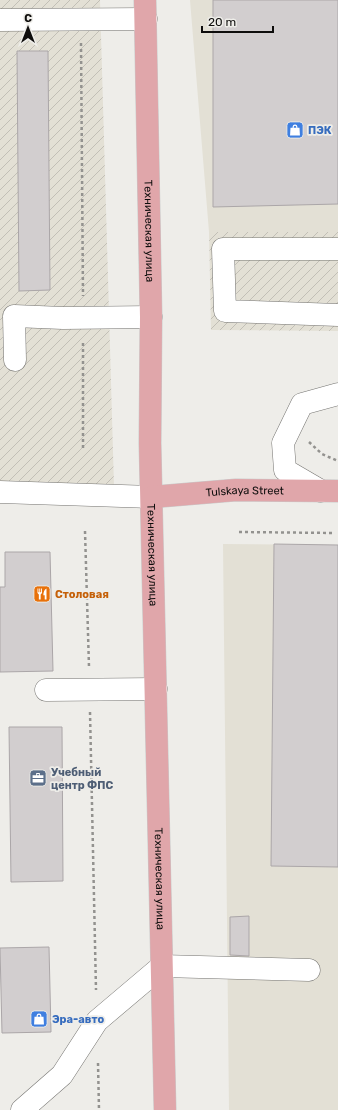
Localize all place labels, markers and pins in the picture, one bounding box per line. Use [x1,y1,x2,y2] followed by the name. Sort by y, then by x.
[285,120,305,140] shop icon: ПЭК
[308,124,332,137] place label: ПЭК
[32,584,52,604] restaurant icon: Столовая
[55,588,109,601] place label: Столовая
[51,766,113,792] place label: Учебный центр ФПС
[28,768,48,788] office icon: Учебный центр ФПС
[29,1009,49,1029] shop icon: Эра-авто
[52,1013,104,1026] place label: Эра-авто

